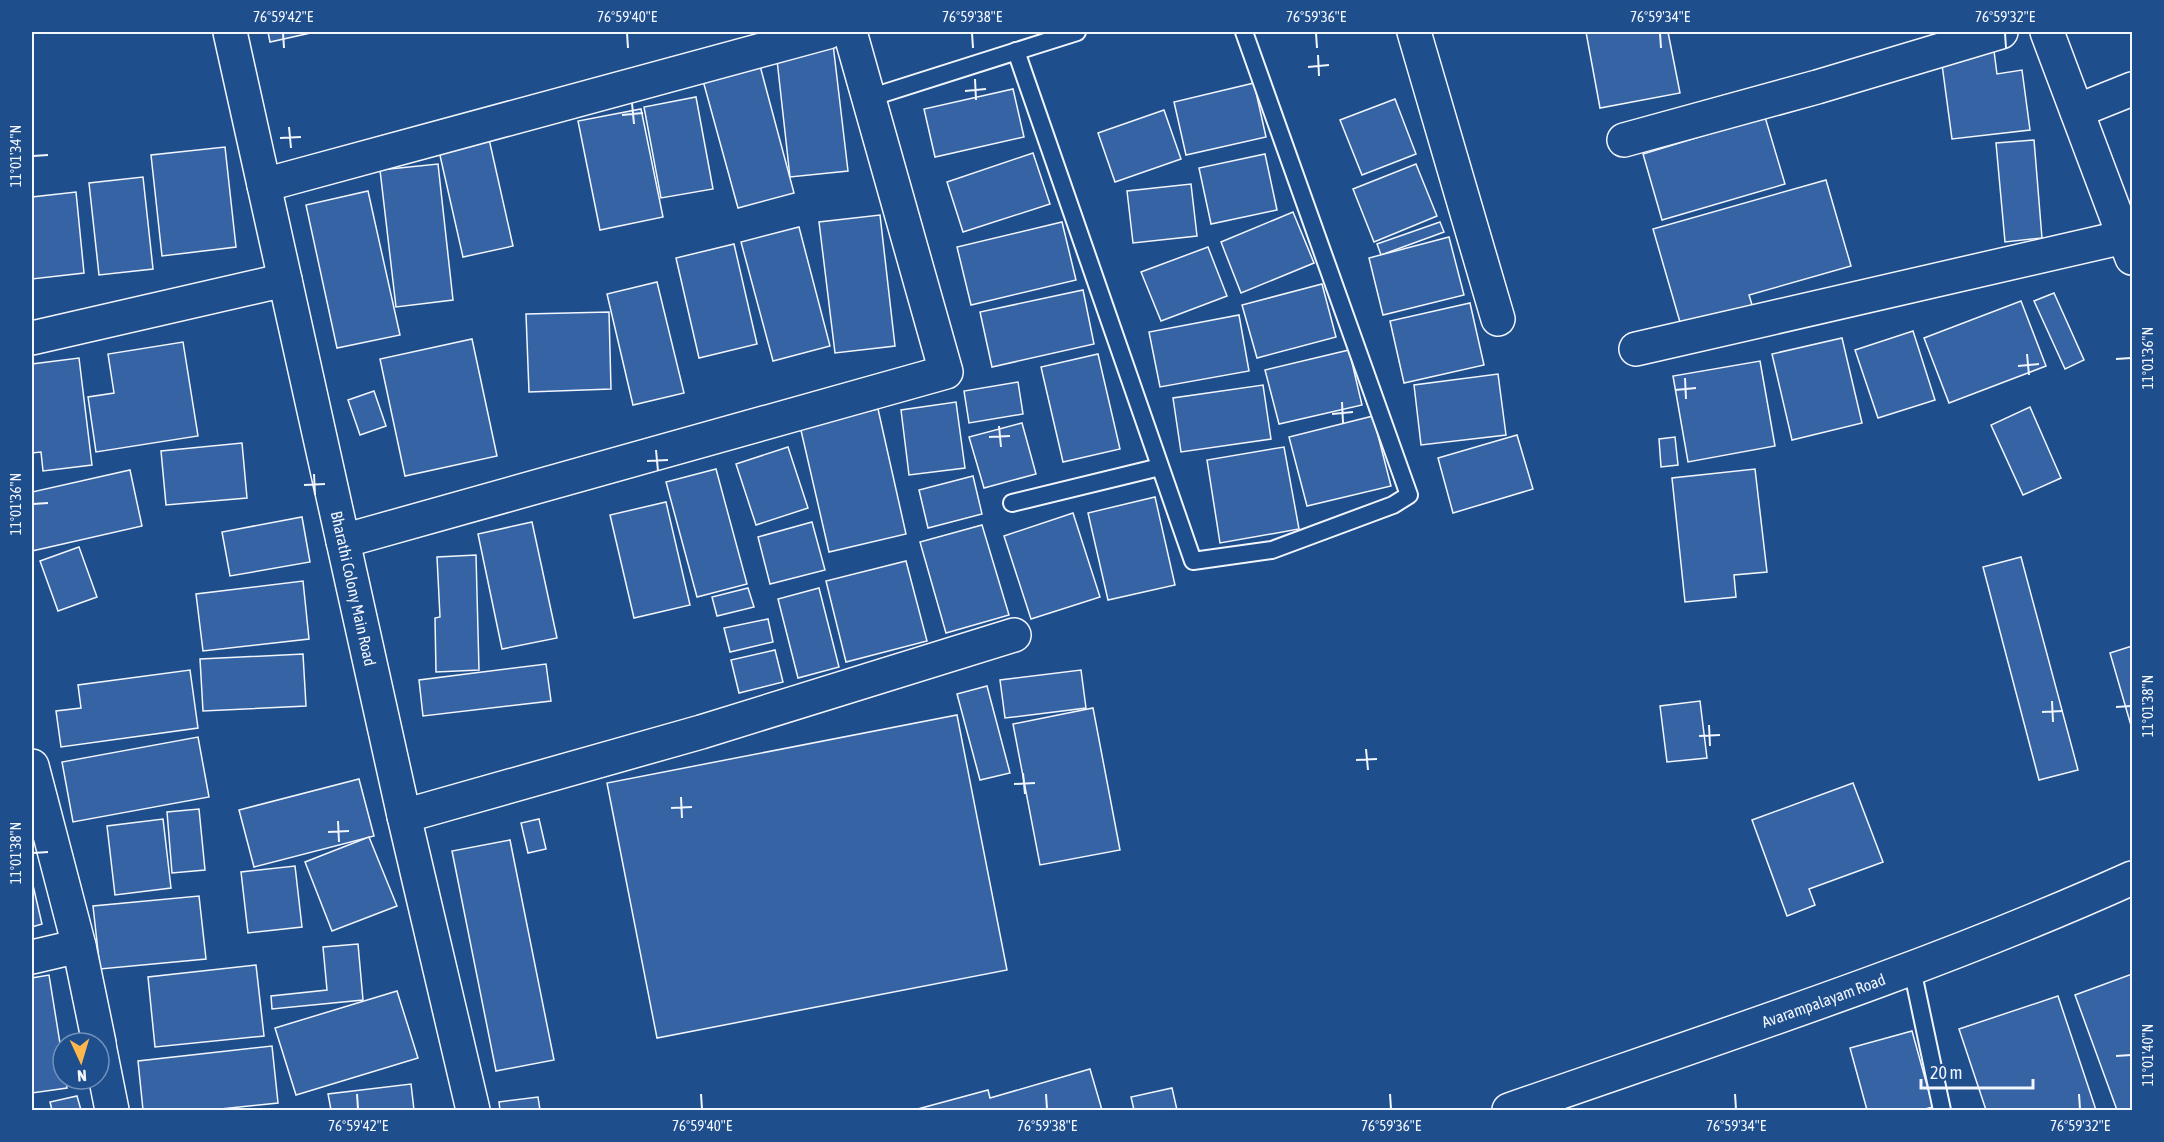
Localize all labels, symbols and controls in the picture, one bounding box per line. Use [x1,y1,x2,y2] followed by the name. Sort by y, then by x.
[253,8,314,25] text: 76°59'42"E
[597,8,658,25] text: 76°59'40"E
[942,8,1003,25] text: 76°59'38"E
[1286,8,1347,25] text: 76°59'36"E
[1630,8,1691,25] text: 76°59'34"E
[1975,8,2036,25] text: 76°59'32"E
[7,125,24,187] text: 11°01'34"N
[2139,327,2156,389] text: 11°01'36"N
[7,473,24,535] text: 11°01'36"N
[328,509,379,668] street label: Bharathi Colony Main Road
[2139,675,2156,737] text: 11°01'38"N
[7,822,24,884] text: 11°01'38"N
[1759,970,1888,1031] street label: Avarampalayam Road
[2139,1024,2156,1086] text: 11°01'40"N
[51,1031,111,1091] north arrow
[1921,1052,2034,1090] scale bar
[1930,1062,1962,1083] text: 20 m
[77,1067,87,1085] text: N
[328,1117,389,1134] text: 76°59'42"E
[672,1117,733,1134] text: 76°59'40"E
[1017,1117,1078,1134] text: 76°59'38"E
[1361,1117,1422,1134] text: 76°59'36"E
[1706,1117,1767,1134] text: 76°59'34"E
[2050,1117,2111,1134] text: 76°59'32"E

